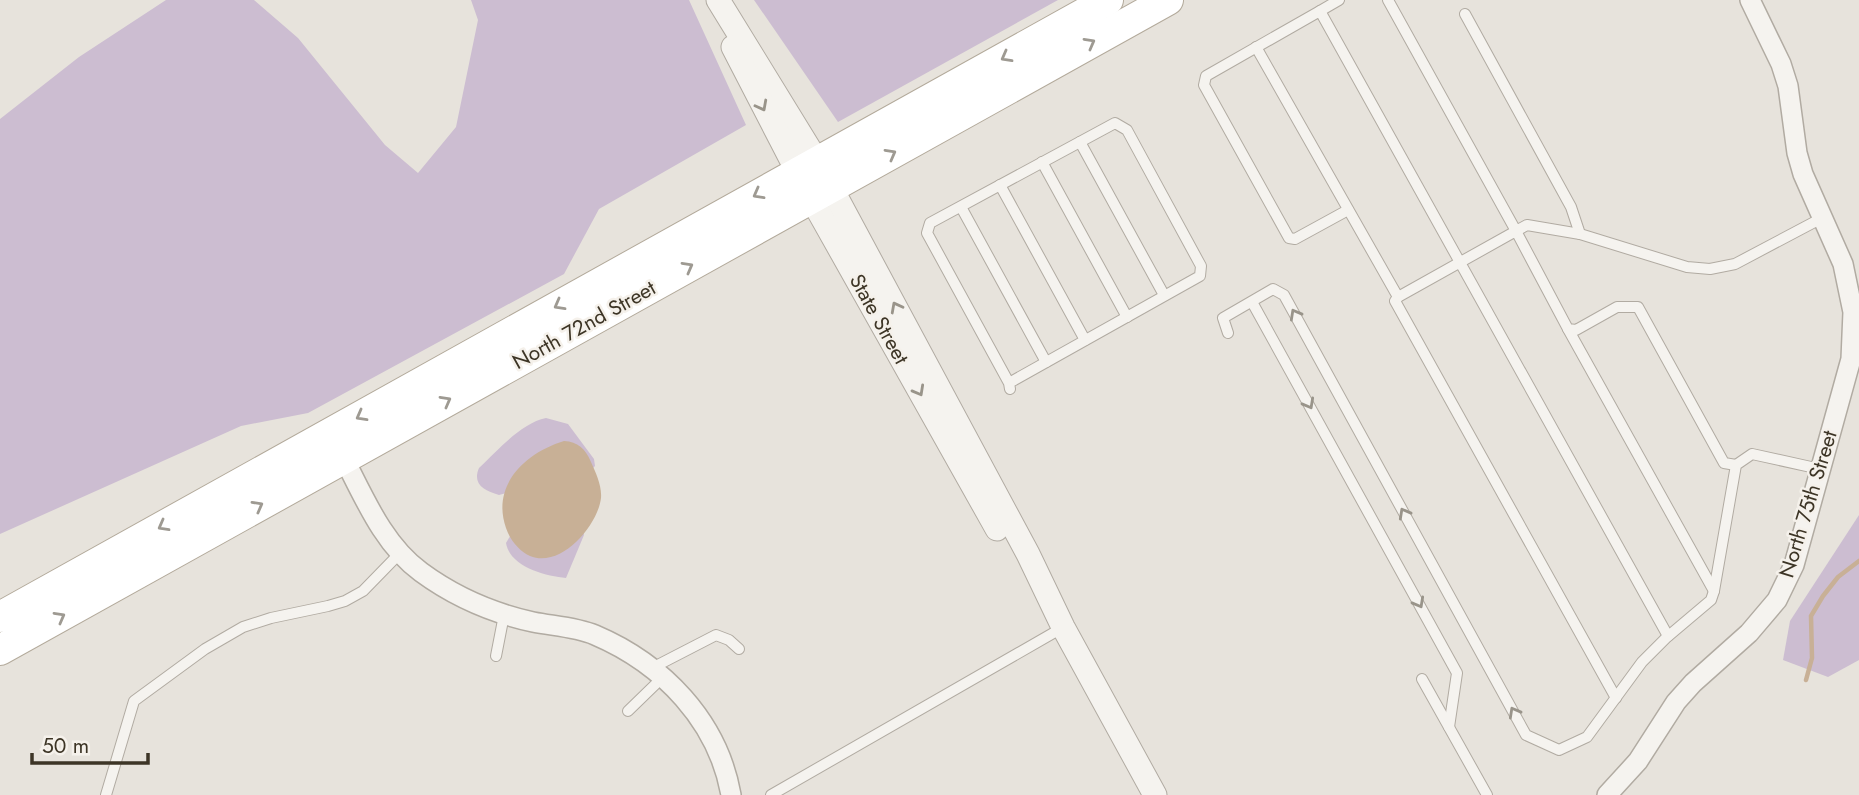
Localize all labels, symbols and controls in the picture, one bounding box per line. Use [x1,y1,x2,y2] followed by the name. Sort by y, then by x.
[1083,38,1095,51] one-way arrow
[1000,49,1013,62] one-way arrow
[754,99,767,111] one-way arrow
[884,149,897,162] one-way arrow
[752,186,765,199] one-way arrow
[680,262,693,275] one-way arrow
[842,268,916,370] street label: State Street
[507,273,661,377] street label: North 72nd Street
[554,297,566,310] one-way arrow
[890,301,904,314] one-way arrow
[1289,309,1303,321] one-way arrow
[911,383,924,396] one-way arrow
[439,396,451,409] one-way arrow
[1301,397,1314,410] one-way arrow
[355,408,368,421] one-way arrow
[1771,427,1845,581] street label: North 75th Street
[251,501,264,514] one-way arrow
[1399,508,1412,520] one-way arrow
[158,518,171,531] one-way arrow
[1411,596,1424,609] one-way arrow
[52,612,65,625] one-way arrow
[1509,707,1522,720] one-way arrow
[32,722,147,766] scale bar
[42,731,89,761] text: 50 m

